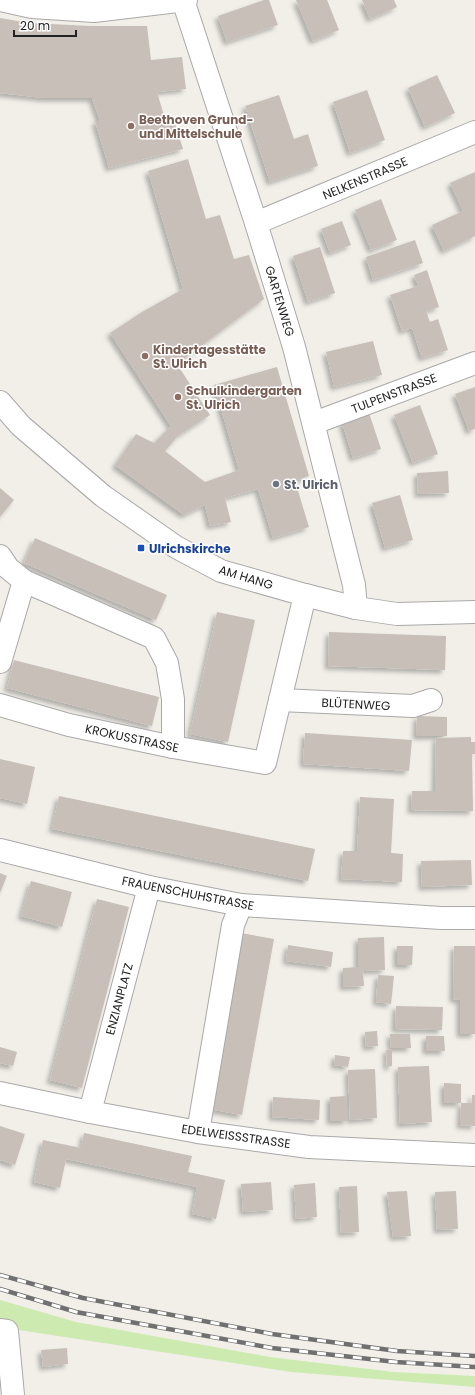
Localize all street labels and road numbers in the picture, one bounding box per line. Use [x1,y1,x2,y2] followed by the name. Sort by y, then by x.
[320,152,410,204] street label: NELKENSTRASSE
[261,264,299,338] street label: GARTENWEG
[349,369,439,417] street label: TULPENSTRASSE
[217,561,275,593] street label: AM HANG
[321,694,391,714] street label: BLÜTENWEG
[84,720,180,756] street label: KROKUSSTRASSE
[120,872,256,914] street label: FRAUENSCHUHSTRASSE
[101,961,137,1037] street label: ENZIANPLATZ
[180,1120,292,1152] street label: EDELWEISSSTRASSE

